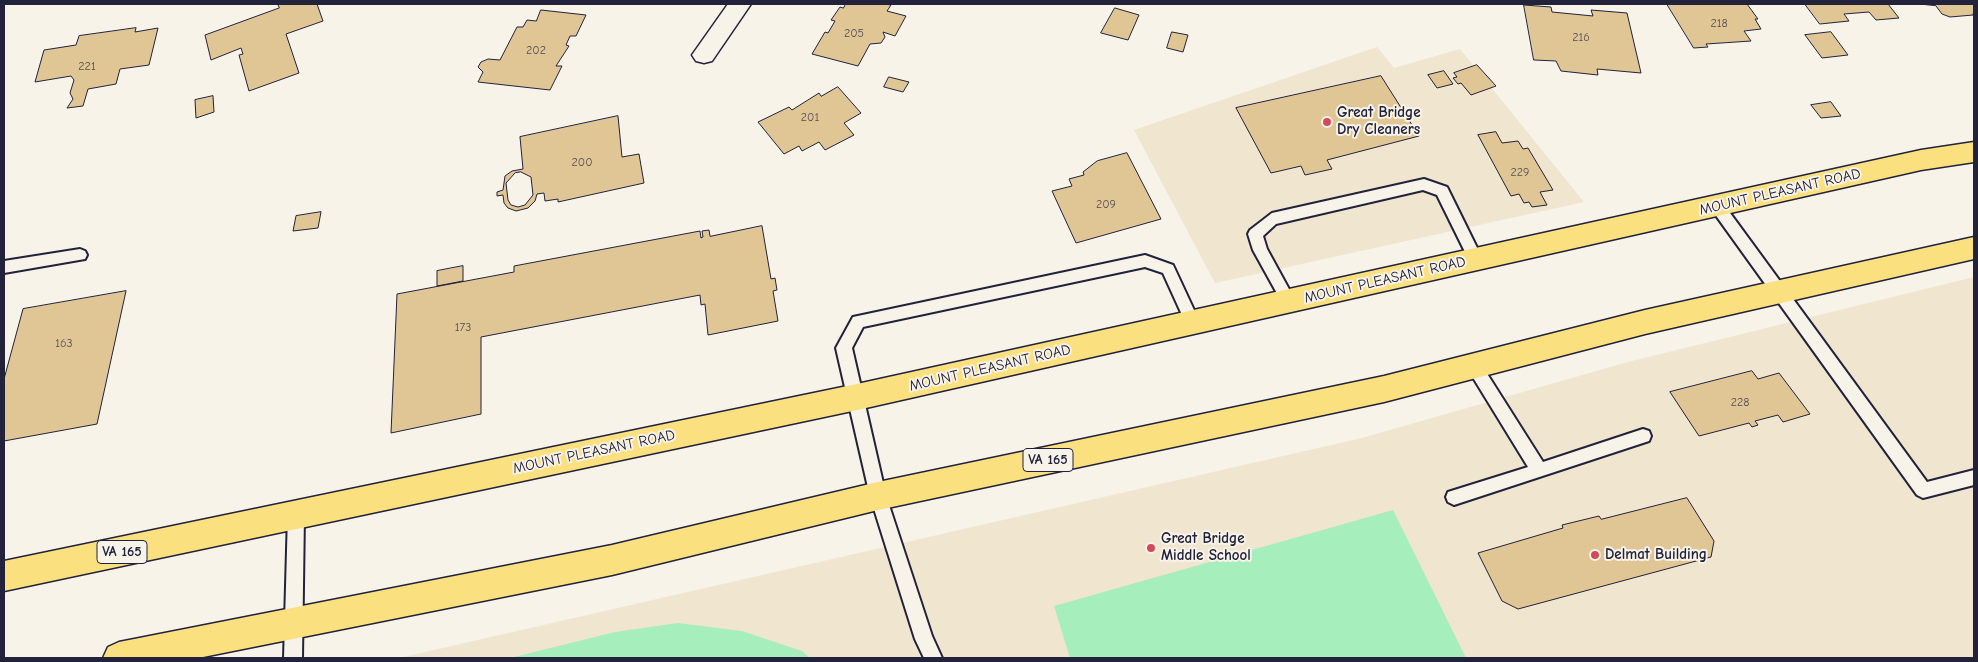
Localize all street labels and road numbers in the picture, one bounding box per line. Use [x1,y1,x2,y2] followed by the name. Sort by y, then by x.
[1697,165,1863,219] street label: MOUNT PLEASANT ROAD
[1302,253,1468,307] street label: MOUNT PLEASANT ROAD
[907,341,1073,395] street label: MOUNT PLEASANT ROAD
[511,426,677,478] street label: MOUNT PLEASANT ROAD
[1023,448,1073,472] road number: VA 165
[97,540,147,564] road number: VA 165

